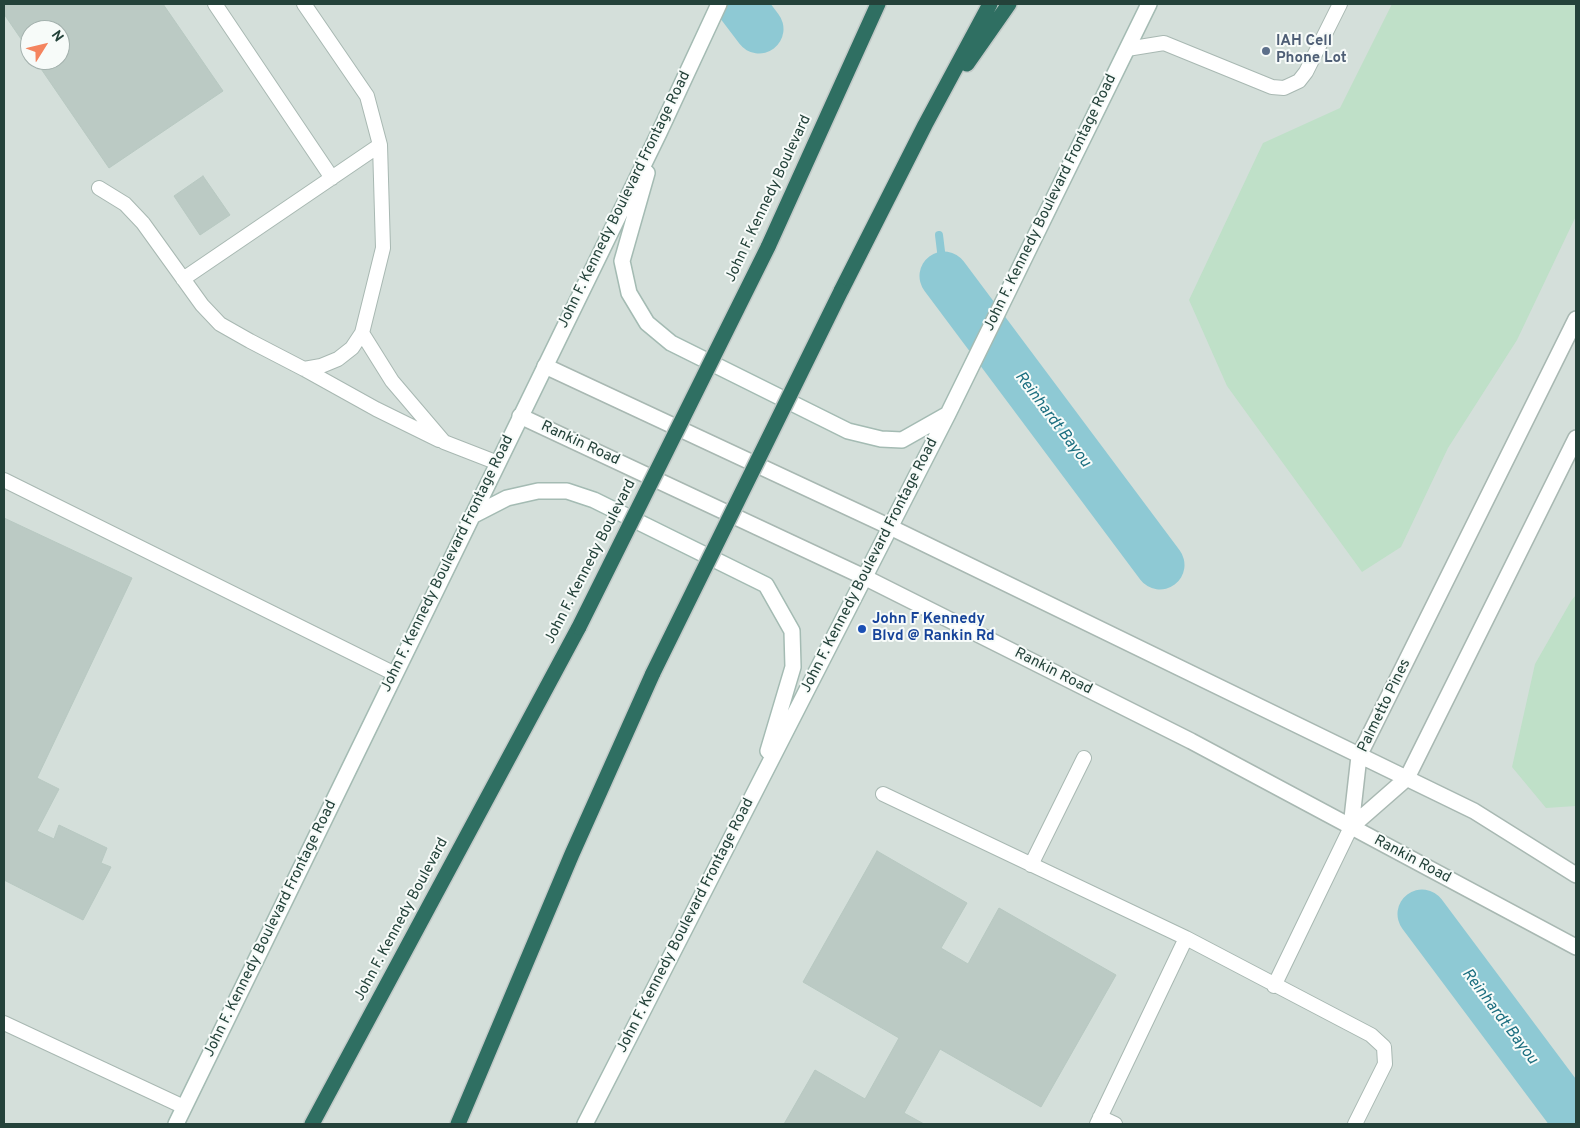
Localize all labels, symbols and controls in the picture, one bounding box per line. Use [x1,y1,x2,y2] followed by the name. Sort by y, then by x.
[20,20,70,70] north arrow
[47,27,67,46] text: N
[1276,33,1347,68] place label: IAH Cell Phone Lot
[1260,45,1272,57] marker: IAH Cell Phone Lot
[555,69,695,331] street label: John F. Kennedy Boulevard Frontage Road
[981,72,1121,334] street label: John F. Kennedy Boulevard Frontage Road
[722,113,816,285] street label: John F. Kennedy Boulevard
[1010,368,1094,472] water label: Reinhardt Bayou
[538,418,622,470] street label: Rankin Road
[378,433,518,695] street label: John F. Kennedy Boulevard Frontage Road
[798,436,942,696] street label: John F. Kennedy Boulevard Frontage Road
[542,477,640,647] street label: John F. Kennedy Boulevard
[872,611,995,646] place label: John F Kennedy Blvd @ Rankin Rd
[856,623,868,635] marker: John F Kennedy Blvd @ Rankin Rd
[1011,645,1095,699] street label: Rankin Road
[1355,656,1415,756] street label: Palmetto Pines
[614,796,758,1056] street label: John F. Kennedy Boulevard Frontage Road
[201,798,341,1060] street label: John F. Kennedy Boulevard Frontage Road
[1370,832,1454,888] street label: Rankin Road
[351,835,453,1005] street label: John F. Kennedy Boulevard
[1457,965,1541,1069] water label: Reinhardt Bayou

